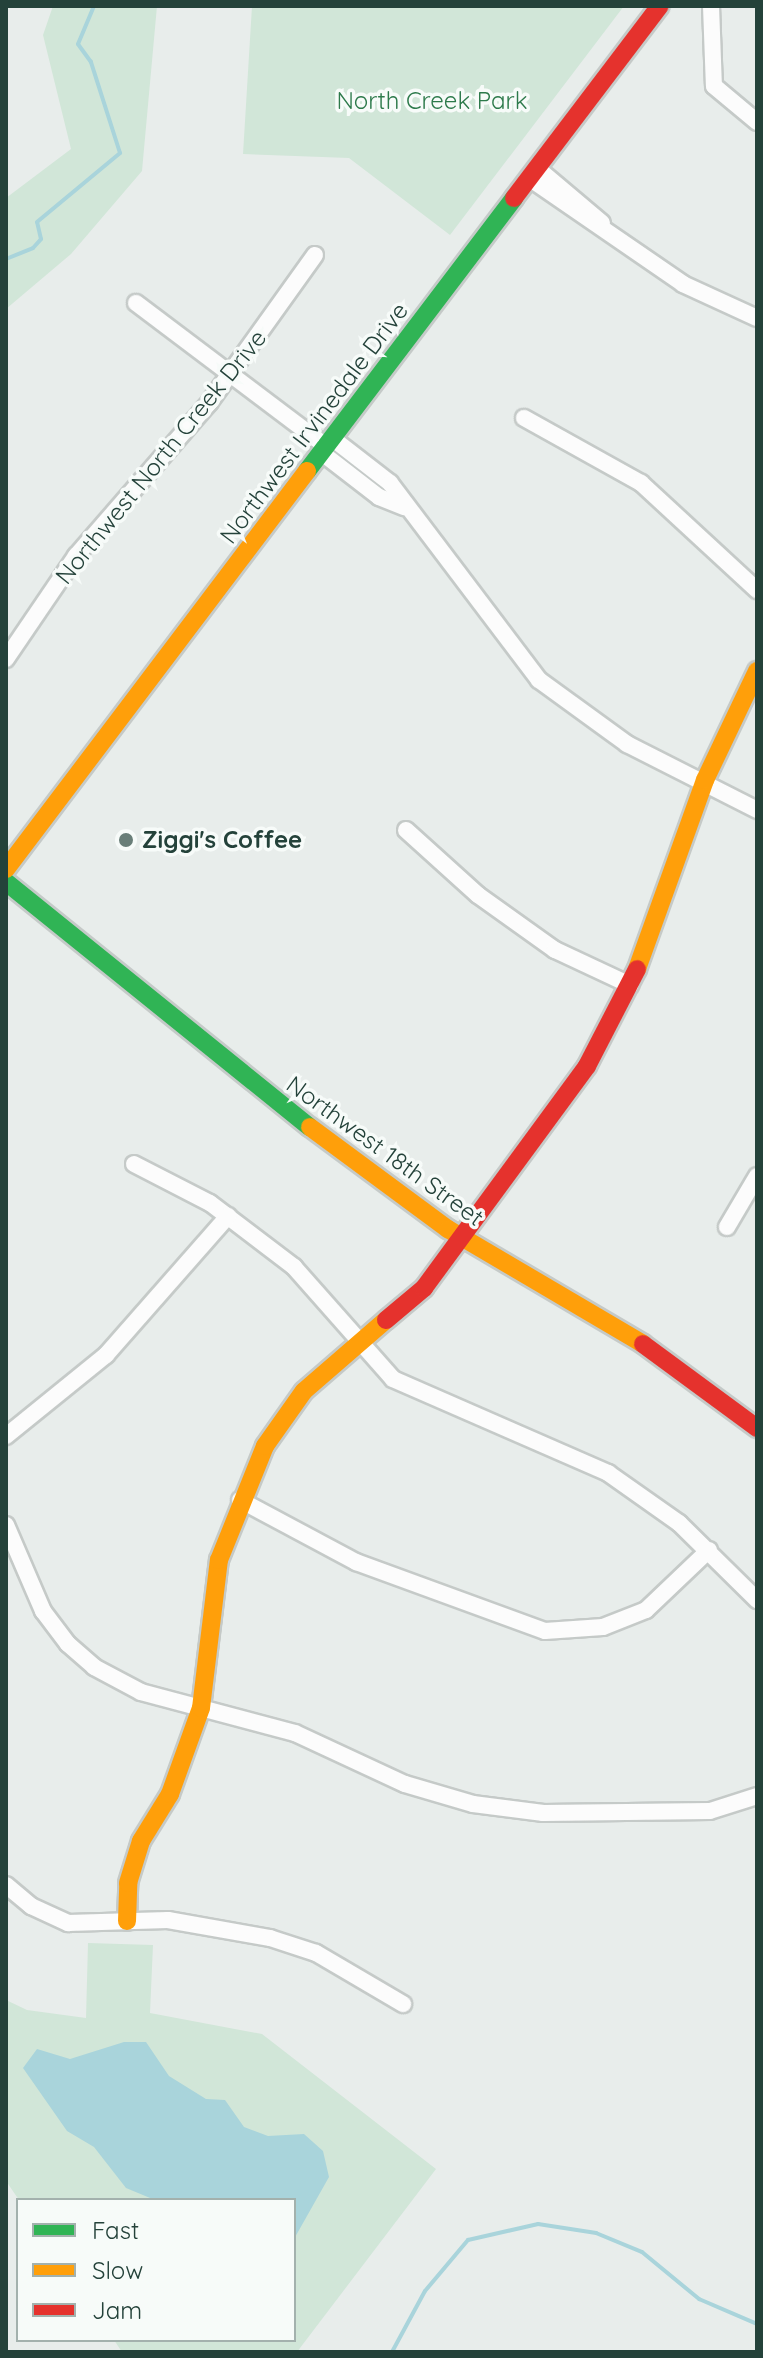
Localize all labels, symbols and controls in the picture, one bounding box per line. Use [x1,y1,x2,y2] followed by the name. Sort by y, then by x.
[336,87,528,115] park label: North Creek Park
[214,297,414,549] street label: Northwest Irvinedale Drive
[50,324,272,590] street label: Northwest North Creek Drive
[142,826,302,854] place label: Ziggi's Coffee
[117,831,135,849] marker: Ziggi's Coffee
[281,1070,489,1232] street label: Northwest 18th Street
[16,2198,296,2342] legend
[92,2215,139,2245] text: Fast
[92,2255,143,2285] text: Slow
[92,2295,142,2325] text: Jam

